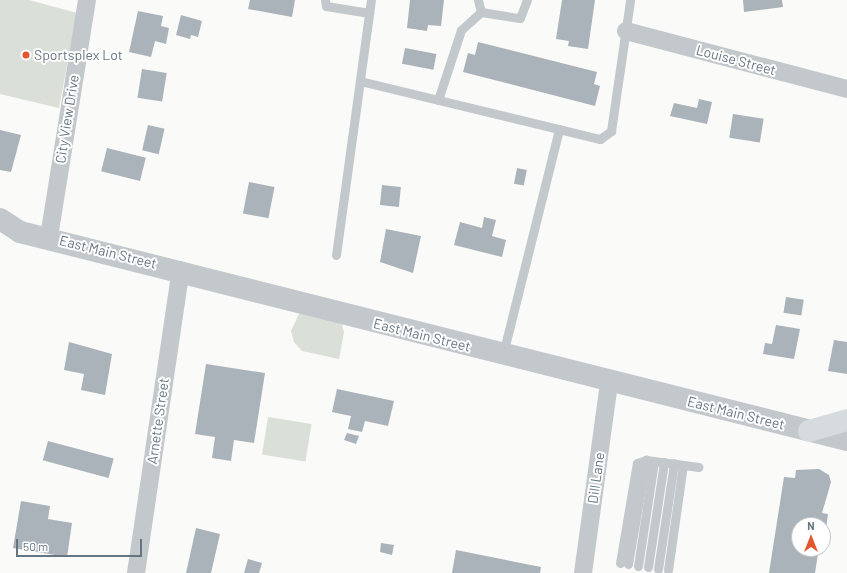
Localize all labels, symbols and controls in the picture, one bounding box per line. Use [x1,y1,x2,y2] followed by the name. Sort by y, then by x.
[694,41,778,79] street label: Louise Street
[34,47,123,63] place label: Sportsplex Lot
[21,50,31,60] marker: Sportsplex Lot
[52,73,82,165] street label: City View Drive
[58,232,158,272] street label: East Main Street
[372,315,472,355] street label: East Main Street
[144,377,172,465] street label: Arnette Street
[686,393,786,433] street label: East Main Street
[584,451,608,505] street label: Dill Lane
[791,517,831,557] north arrow
[807,519,815,532] text: N
[18,531,144,557] scale bar
[23,539,48,553] text: 50 m

